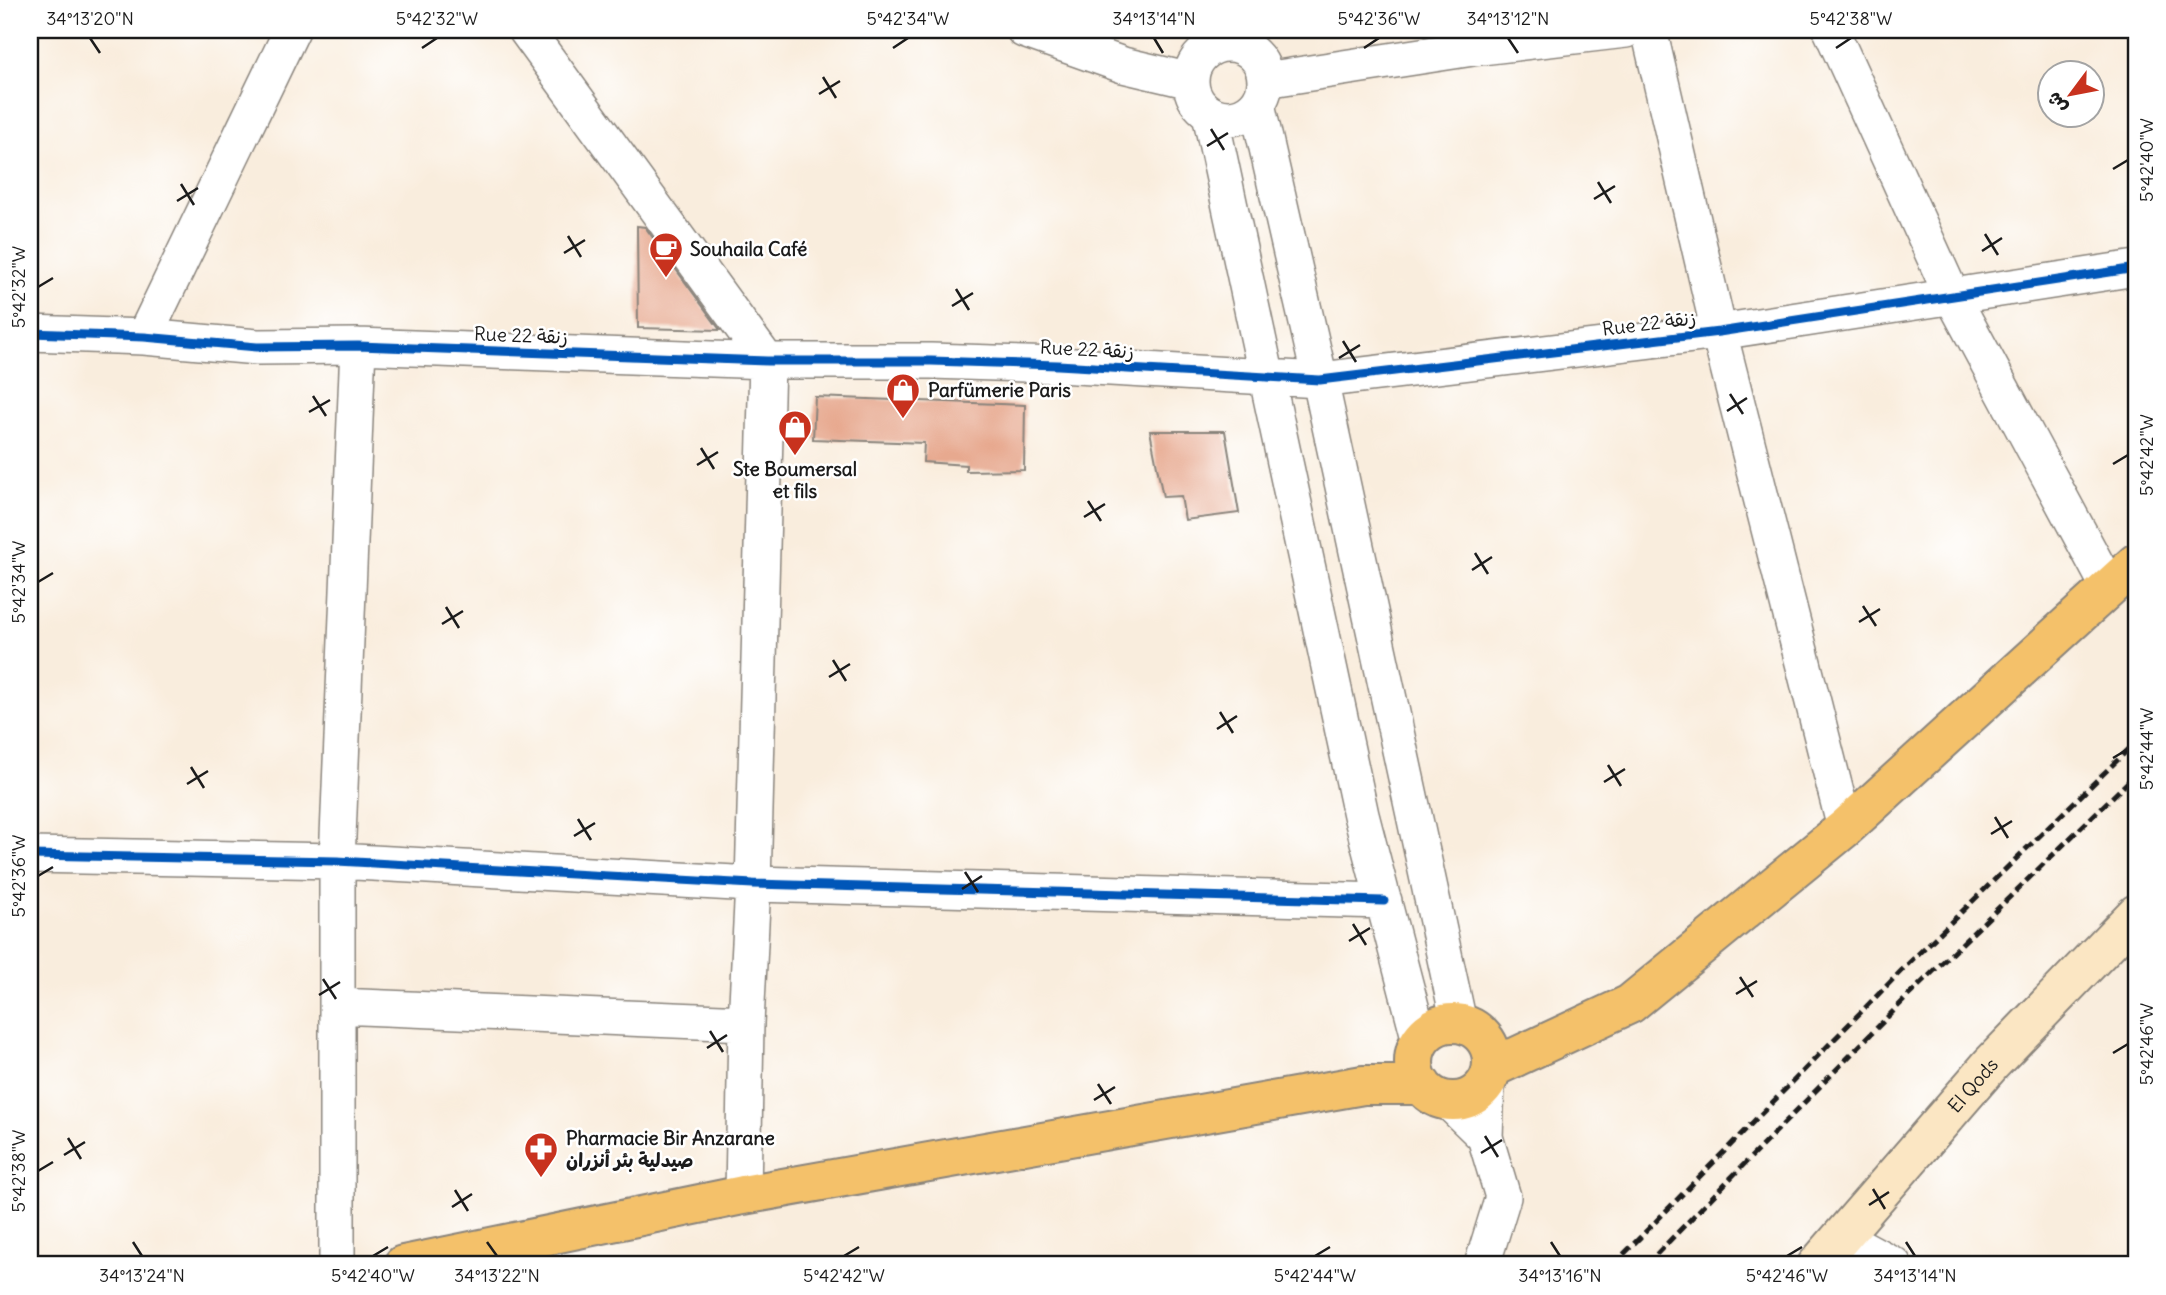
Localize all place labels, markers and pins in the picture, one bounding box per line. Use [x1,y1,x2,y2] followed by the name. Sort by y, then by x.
[647,230,685,279] cafe icon: Souhaila Café
[690,237,807,261] place label: Souhaila Café
[884,371,922,420] shop icon: Parfümerie Paris
[928,378,1071,402] place label: Parfümerie Paris
[776,408,814,457] shop icon: Ste Boumersal et fils
[733,457,857,503] place label: Ste Boumersal et fils
[566,1126,775,1173] place label: Pharmacie Bir Anzarane صيدلية بئر أنزران
[522,1130,560,1179] pharmacy icon: Pharmacie Bir Anzarane صيدلية بئر أنزران

